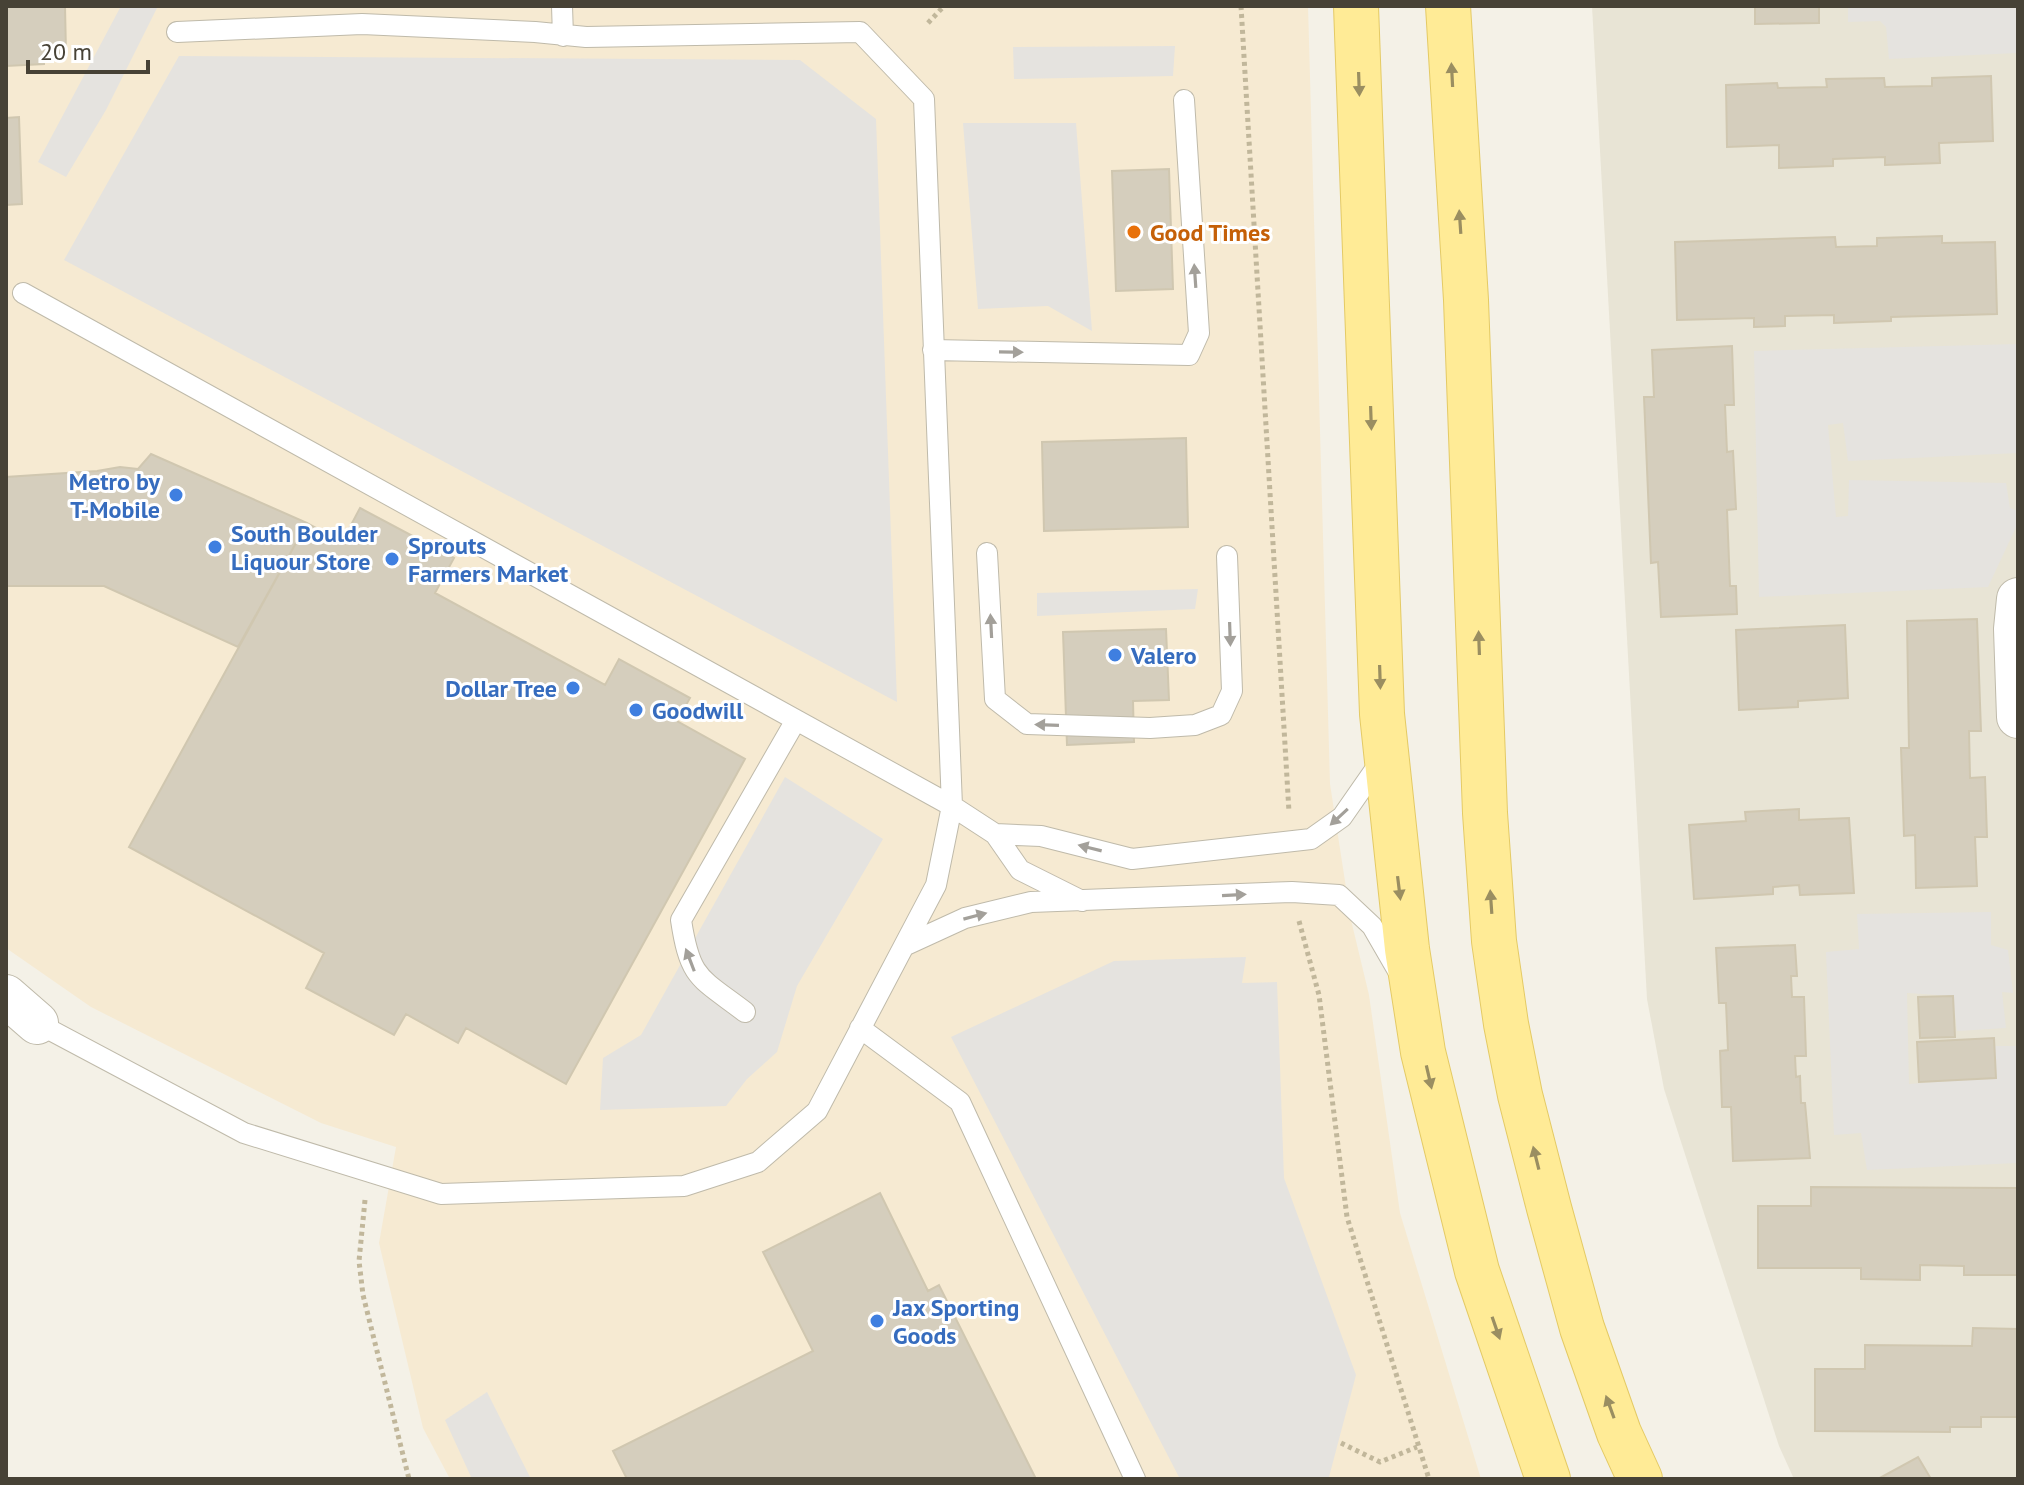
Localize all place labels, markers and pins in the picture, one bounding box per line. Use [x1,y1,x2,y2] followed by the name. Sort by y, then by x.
[1150,217,1270,248] place label: Good Times
[1125,223,1143,241] marker: Good Times
[69,466,161,525] place label: Metro by T-Mobile
[167,486,185,504] marker: Metro by T-Mobile
[231,518,378,577] place label: South Boulder Liquour Store
[408,530,569,589] place label: Sprouts Farmers Market
[206,538,224,556] marker: South Boulder Liquour Store
[383,550,401,568] marker: Sprouts Farmers Market
[1130,640,1197,671] place label: Valero
[1106,646,1124,664] marker: Valero
[445,673,557,704] place label: Dollar Tree
[564,679,582,697] marker: Dollar Tree
[652,695,744,726] place label: Goodwill
[627,701,645,719] marker: Goodwill
[892,1292,1019,1351] place label: Jax Sporting Goods
[868,1312,886,1330] marker: Jax Sporting Goods

